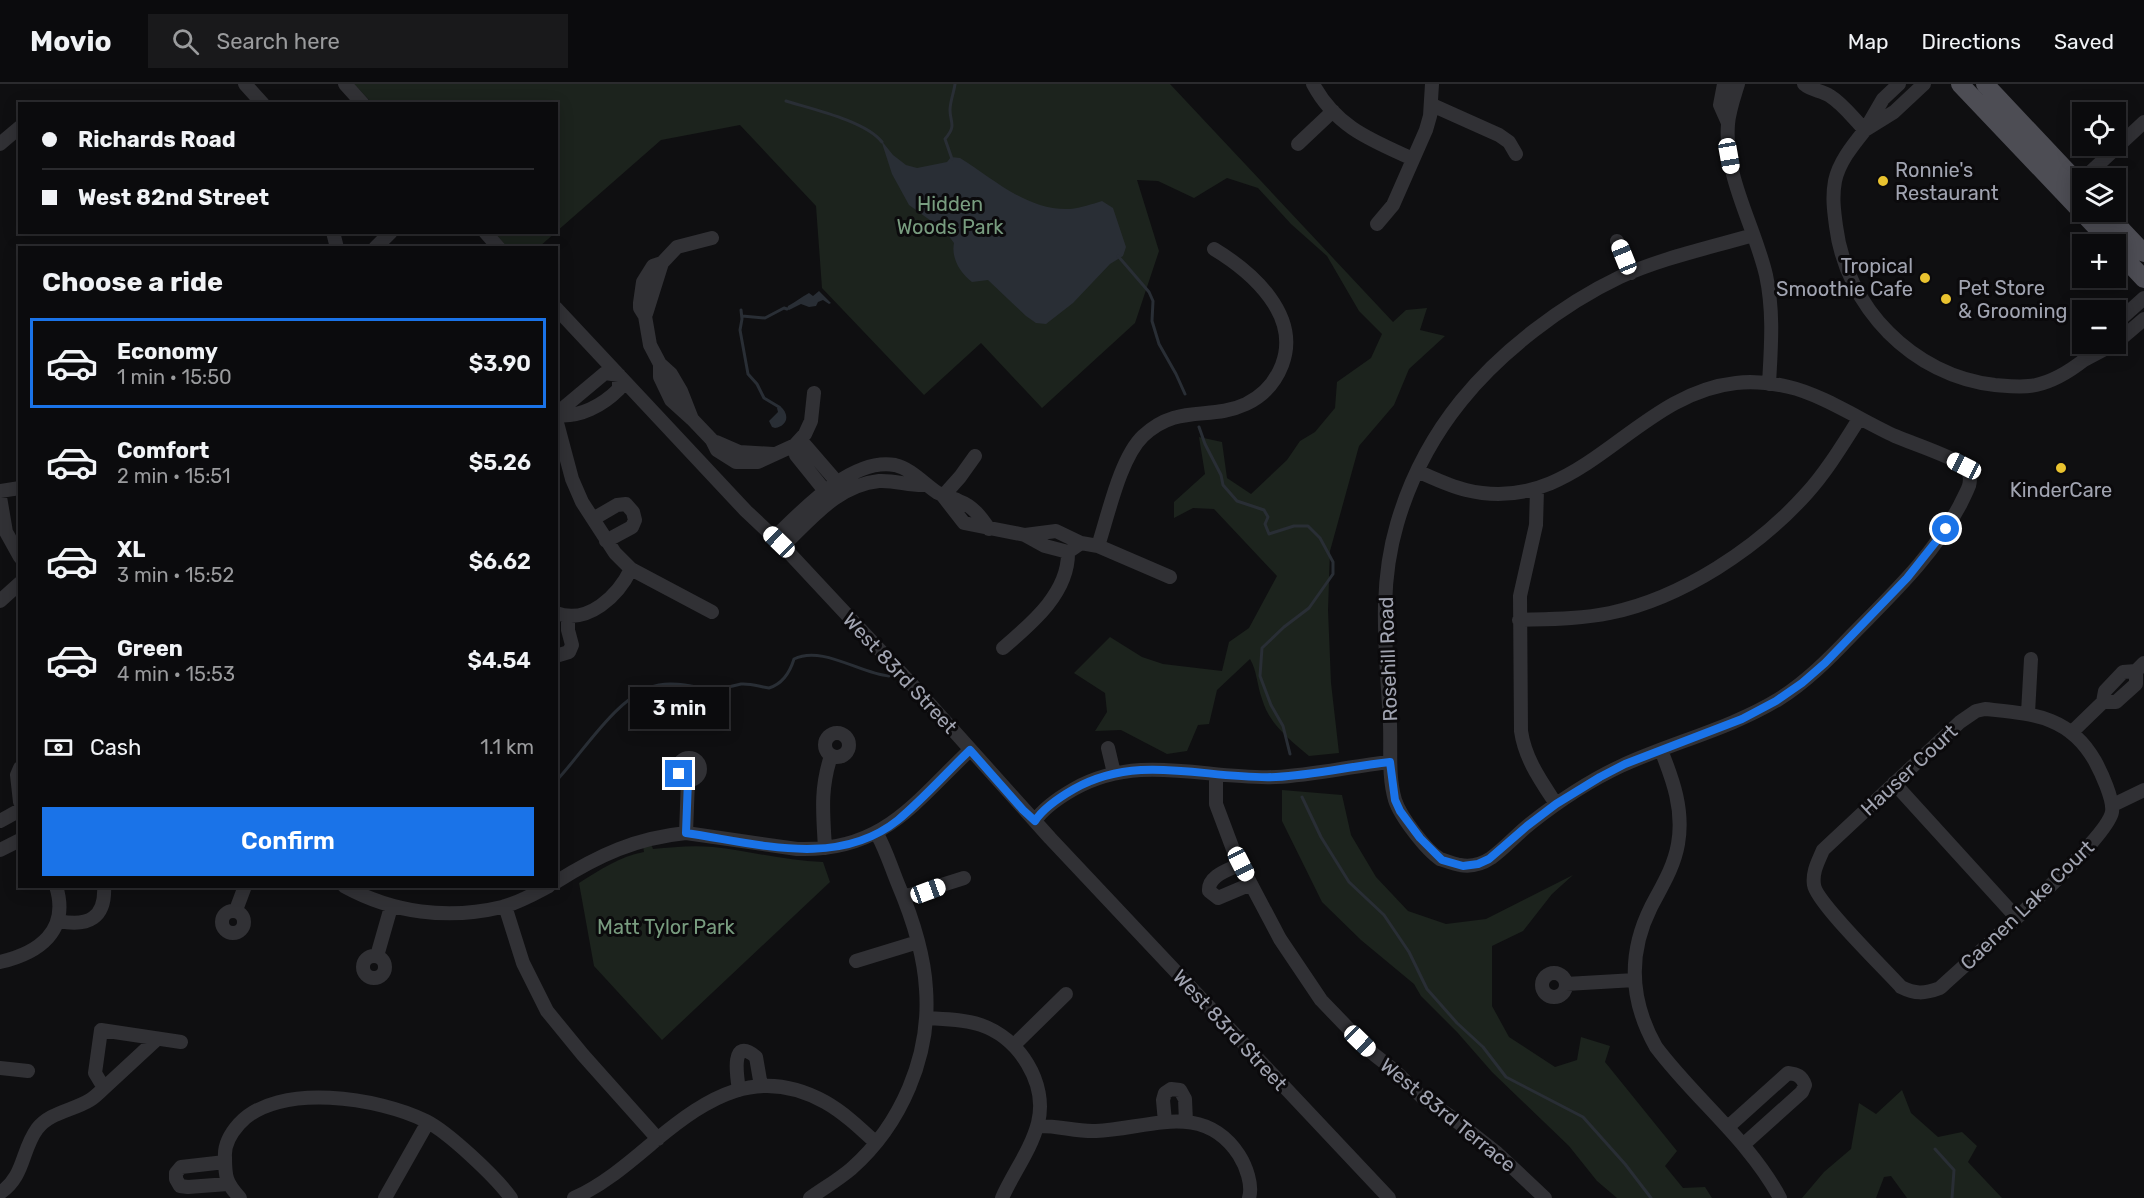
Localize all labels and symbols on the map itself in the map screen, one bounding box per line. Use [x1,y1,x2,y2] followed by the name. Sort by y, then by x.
[1717,137,1741,175] car
[1895,158,1999,205] place label: Ronnie's Restaurant
[1876,174,1890,188] marker: Ronnie's Restaurant
[896,192,1004,239] park label: Hidden Woods Park
[1609,237,1639,277] car
[1776,254,1913,301] place label: Tropical Smoothie Cafe
[1918,271,1932,285] marker: Tropical Smoothie Cafe
[1958,276,2067,323] place label: Pet Store & Grooming
[1939,292,1953,306] marker: Pet Store & Grooming
[1944,450,1984,482] car
[2054,461,2068,475] marker: KinderCare
[2010,478,2112,502] place label: KinderCare
[1932,515,1959,542] route start
[760,523,798,561] car
[1374,596,1402,722] street label: Rosehill Road
[838,608,962,739] street label: West 83rd Street
[630,687,728,729] callout: 3 min
[1856,719,1962,821] street label: Hauser Court
[665,760,692,787] route end
[1955,835,2099,975] street label: Caenen Lake Court
[1225,844,1257,884] car
[908,876,948,906] car
[597,915,736,939] park label: Matt Tylor Park
[1168,965,1292,1096] street label: West 83rd Street
[1341,1022,1379,1060] car
[1375,1053,1521,1177] street label: West 83rd Terrace

